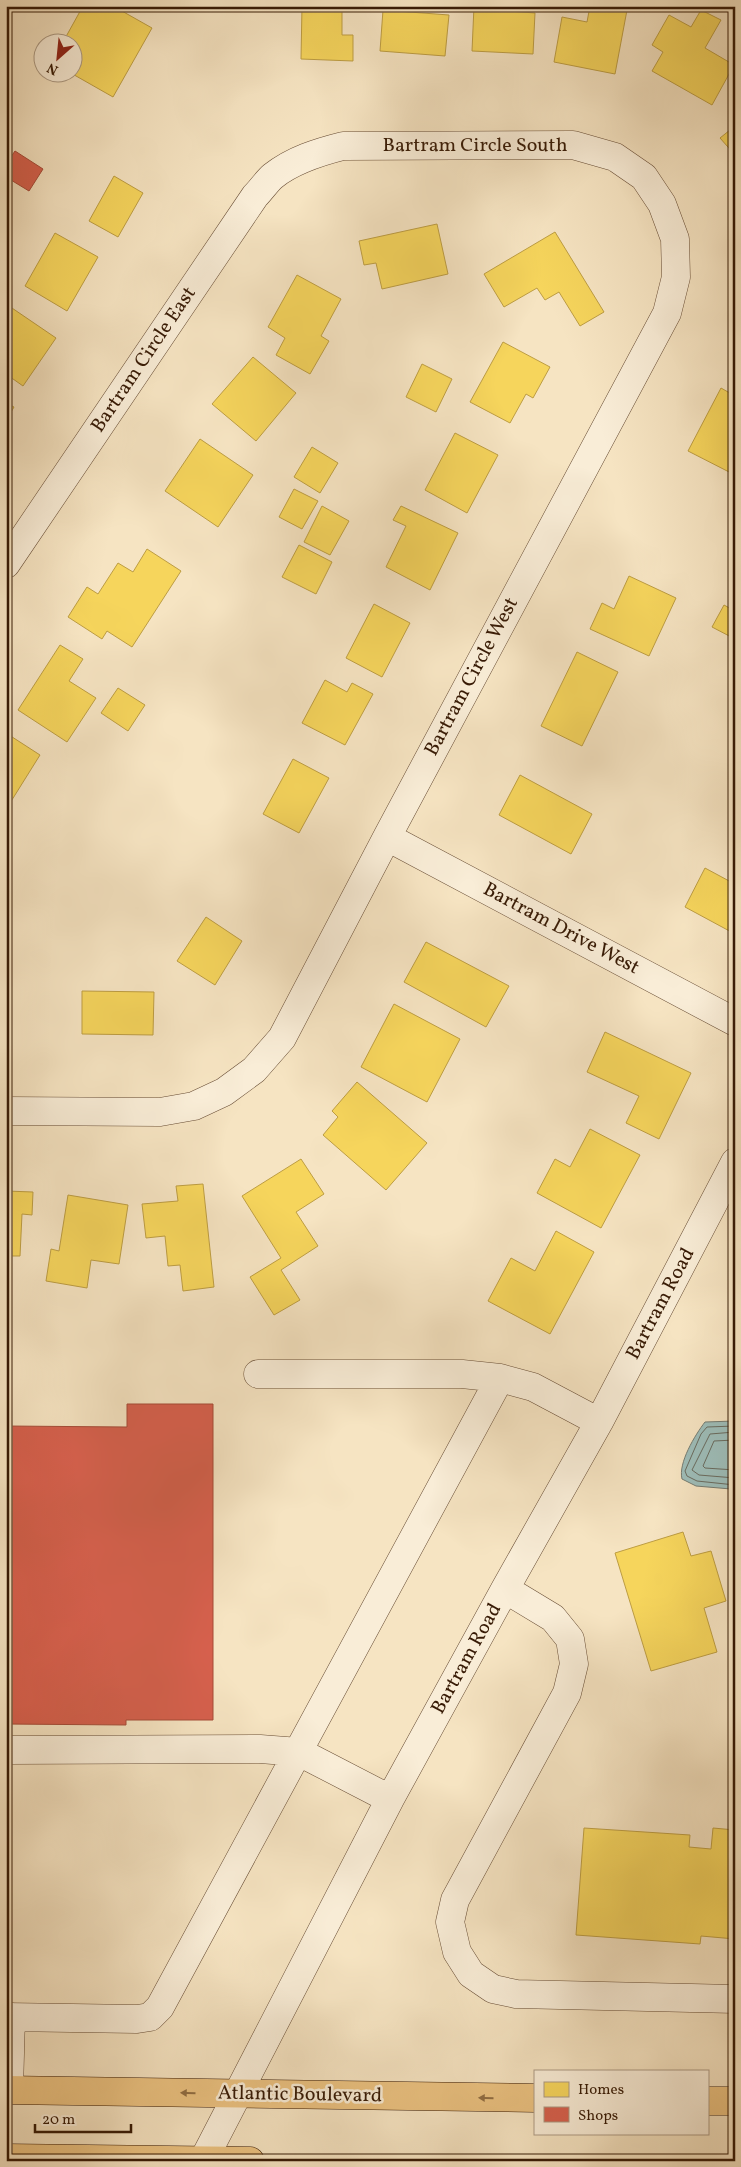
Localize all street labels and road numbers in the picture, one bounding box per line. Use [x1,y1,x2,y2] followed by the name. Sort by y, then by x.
[382,132,568,160] street label: Bartram Circle South
[85,281,203,439] street label: Bartram Circle East
[418,593,526,761] street label: Bartram Circle West
[478,876,644,982] street label: Bartram Drive West
[620,1243,702,1365] street label: Bartram Road
[425,1598,509,1720] street label: Bartram Road
[218,2080,382,2110] street label: Atlantic Boulevard

